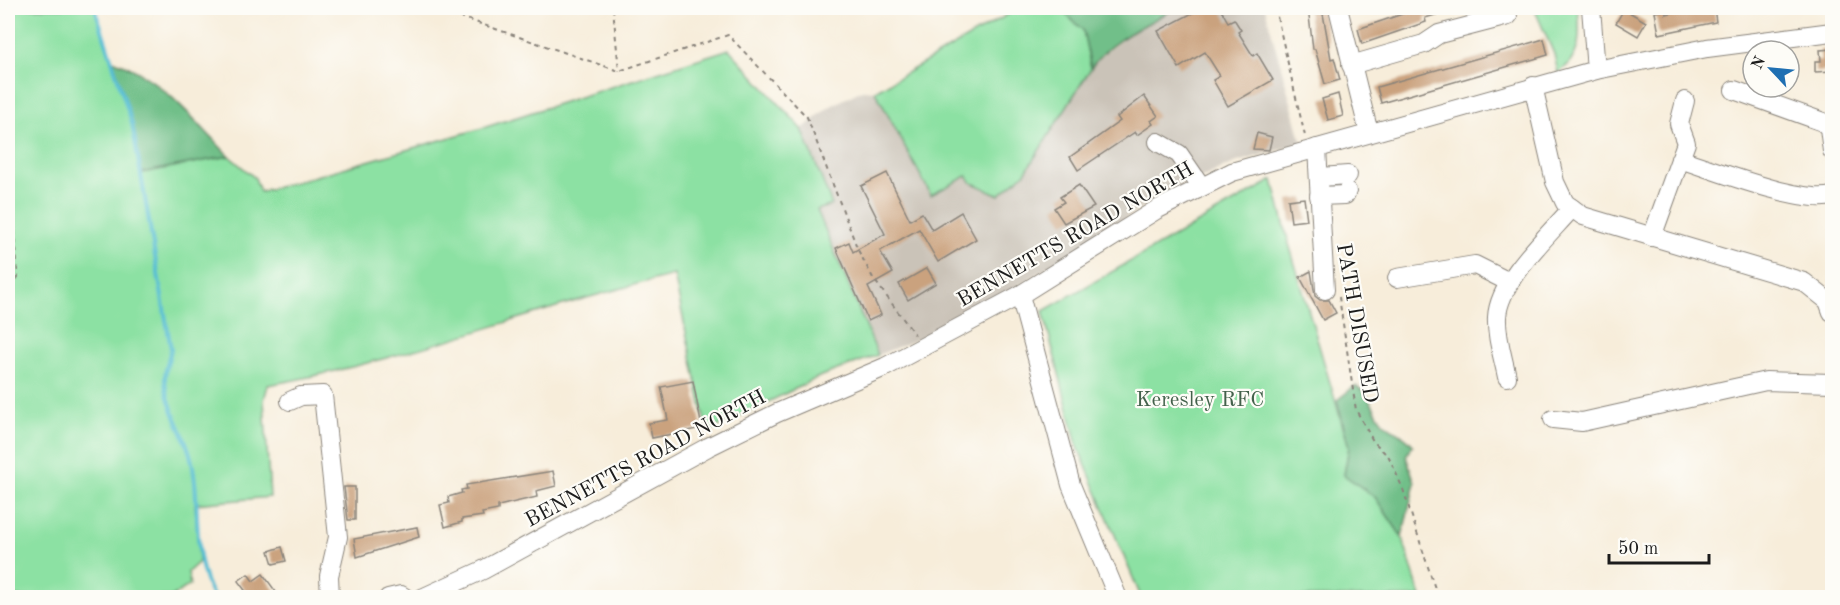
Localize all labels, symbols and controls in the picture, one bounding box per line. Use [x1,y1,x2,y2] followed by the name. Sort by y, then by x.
[1741,39,1801,99] north arrow
[1749,54,1770,72] text: N
[954,159,1197,312] street label: BENNETTS ROAD NORTH
[1332,242,1381,405] street label: PATH DISUSED
[522,387,769,532] street label: BENNETTS ROAD NORTH
[1136,390,1264,411] park label: Keresley RFC
[1609,527,1710,565] scale bar
[1618,540,1658,558] text: 50 m

